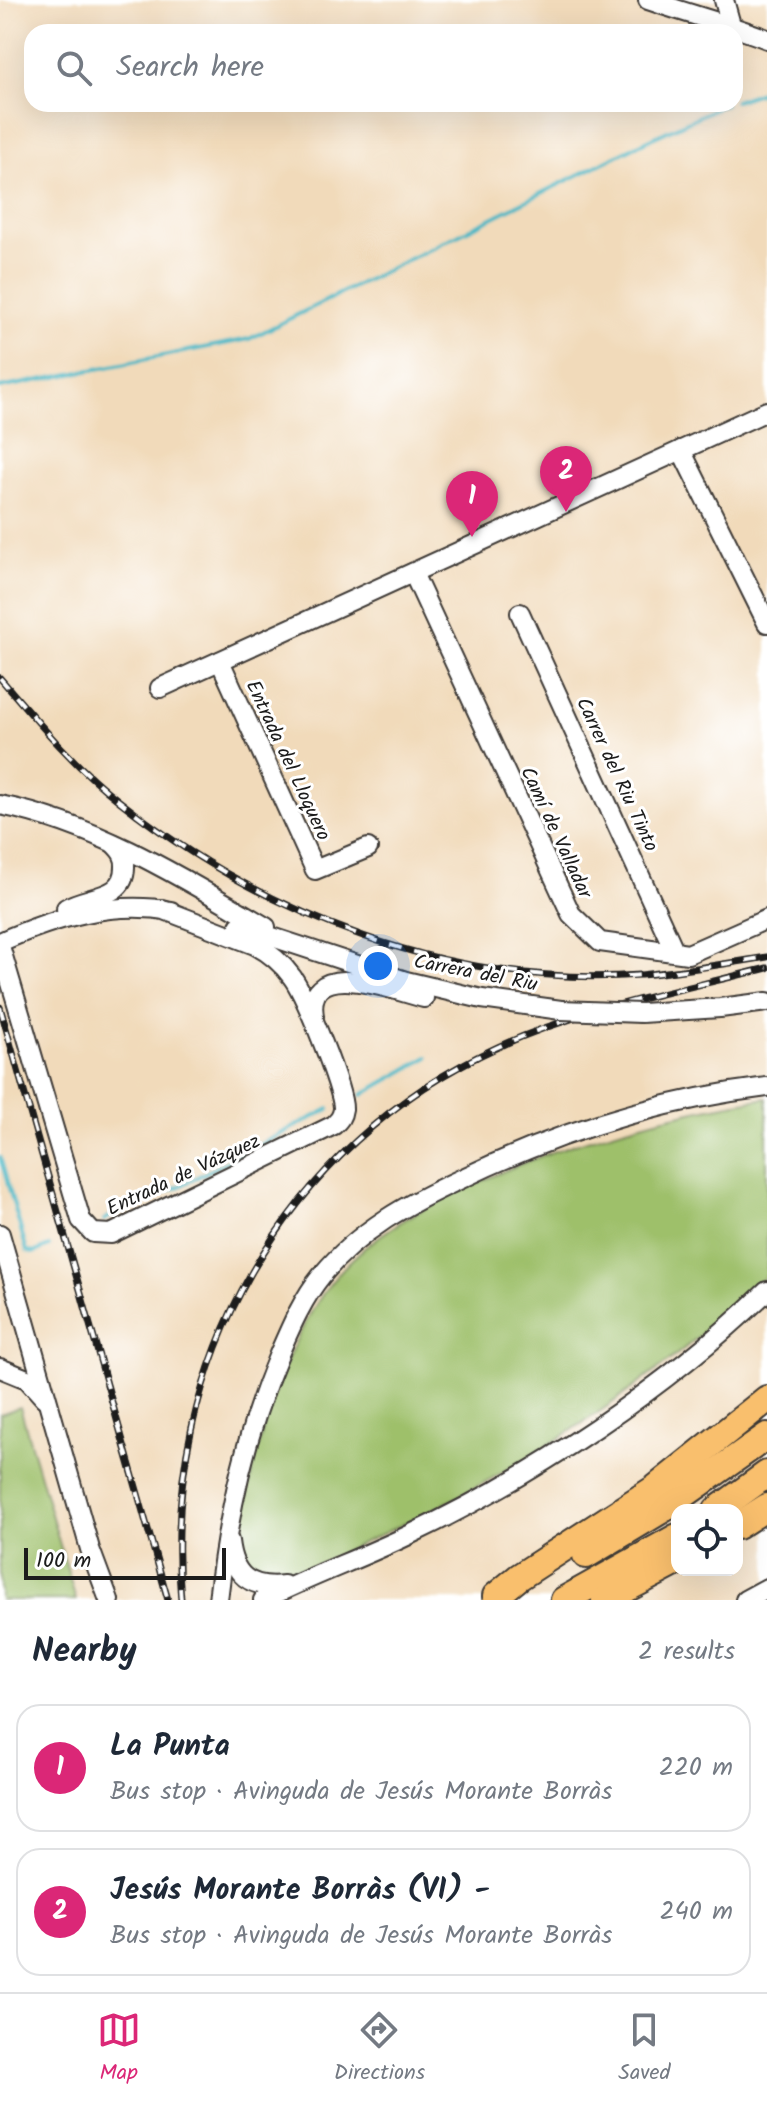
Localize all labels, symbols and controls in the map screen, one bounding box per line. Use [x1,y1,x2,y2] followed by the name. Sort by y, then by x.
[24,24,743,112] search box
[116,44,264,92] text: Search here
[52,46,96,90] icon: search
[540,446,592,512] pin: 2
[446,471,498,537] pin: 1
[236,675,338,846] street label: Entrada del Lloquero
[566,692,666,857] street label: Carrer del Riu Tinto
[511,762,600,905] street label: Camí de Valladar
[358,946,398,986] your location
[411,946,541,1002] street label: Carrera del Riu
[102,1126,266,1225] street label: Entrada de Vázquez
[671,1504,743,1576] map controls
[671,1504,743,1576] button: locate
[24,1544,226,1580] scale bar
[36,1544,91,1579] text: 100 m
[32,1625,137,1679] text: Nearby
[638,1631,735,1673] text: 2 results
[110,1723,230,1771] text: La Punta
[56,1747,64,1789] text: 1
[659,1747,733,1789] text: 220 m
[110,1771,612,1813] text: Bus stop · Avinguda de Jesús Morante Borràs
[110,1867,490,1915] text: Jesús Morante Borràs (VI) -
[52,1891,68,1933] text: 2
[659,1891,733,1933] text: 240 m
[110,1915,612,1957] text: Bus stop · Avinguda de Jesús Morante Borràs
[97,2008,141,2091] tab: Map
[334,2008,425,2091] tab: Directions
[618,2008,670,2091] tab: Saved

